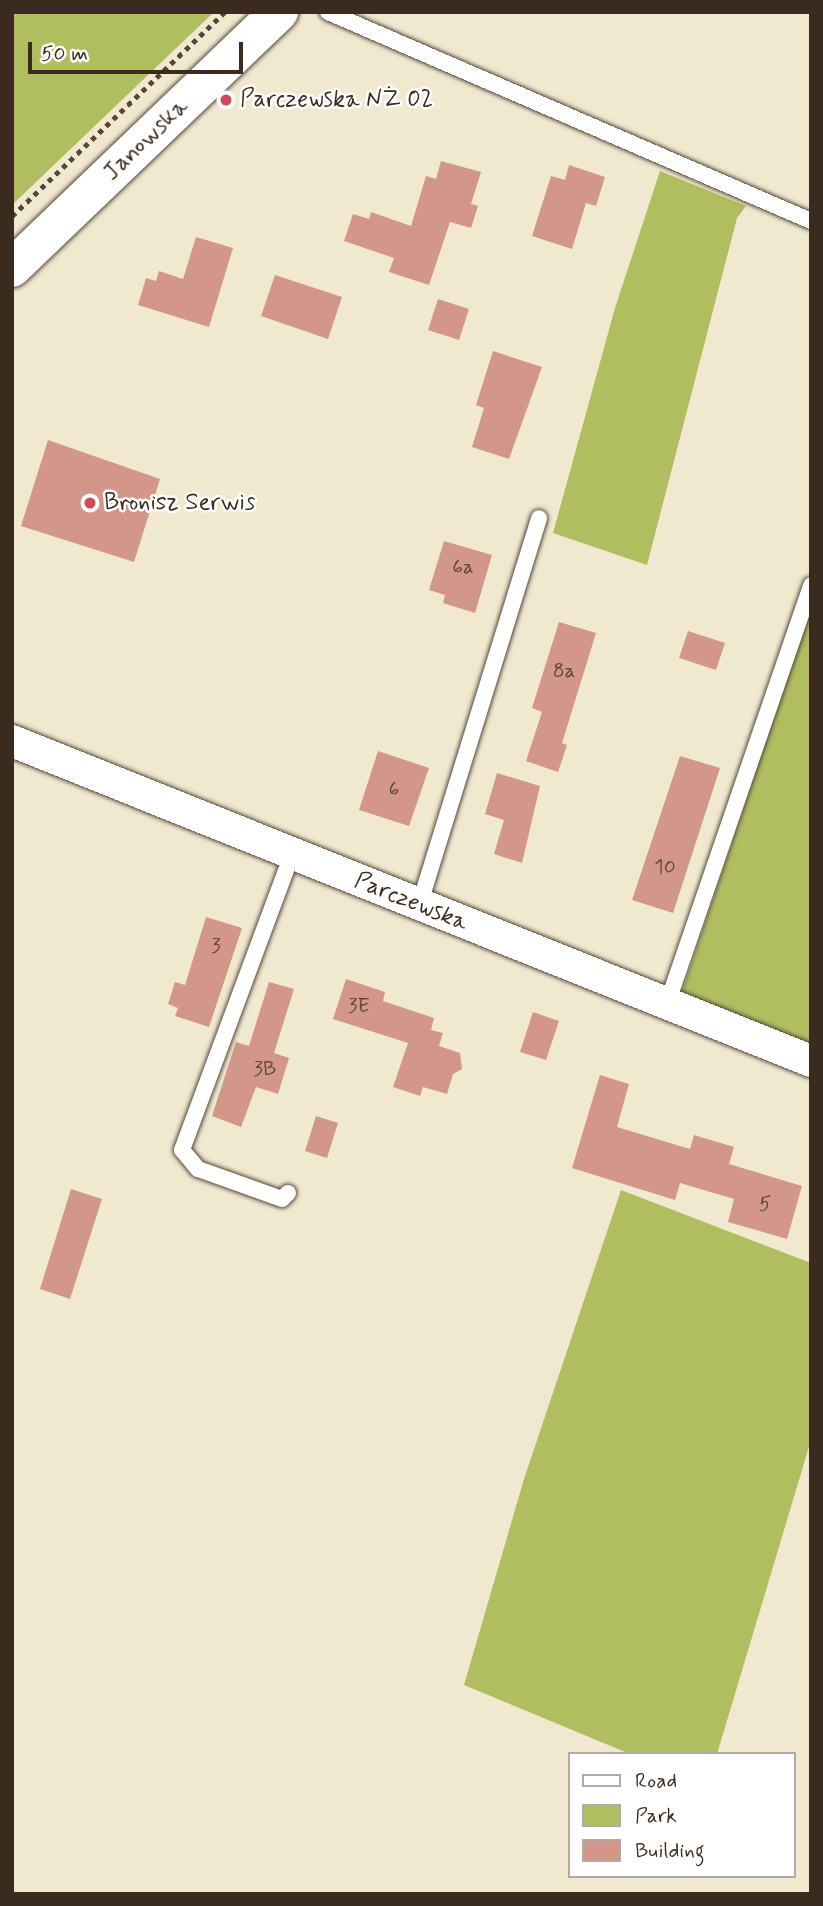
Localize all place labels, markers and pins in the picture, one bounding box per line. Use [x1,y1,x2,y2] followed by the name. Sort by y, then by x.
[240,86,433,114] place label: Parczewska NŻ 02
[218,92,234,108] marker: Parczewska NŻ 02
[104,489,255,517] place label: Bronisz Serwis
[82,495,98,511] marker: Bronisz Serwis

